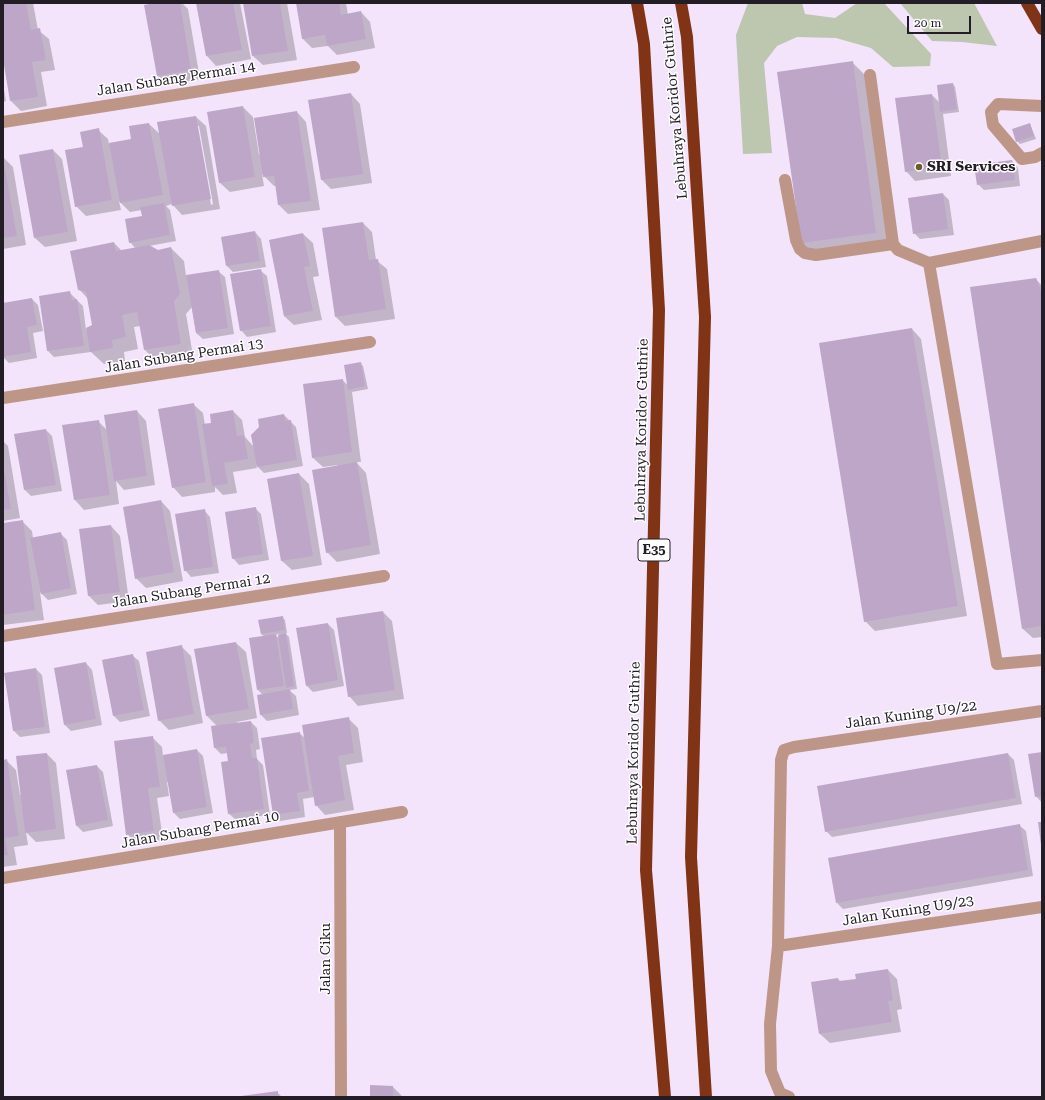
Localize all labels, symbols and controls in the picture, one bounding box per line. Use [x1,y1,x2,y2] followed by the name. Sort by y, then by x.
[909,8,973,34] scale bar
[659,16,691,200] street label: Lebuhraya Koridor Guthrie
[914,16,941,30] text: 20 m
[96,58,256,100] street label: Jalan Subang Permai 14
[927,159,1016,175] place label: SRI Services
[914,162,924,172] marker: SRI Services
[104,335,264,377] street label: Jalan Subang Permai 13
[632,338,652,522] street label: Lebuhraya Koridor Guthrie
[638,539,670,561] road number: E35
[111,570,271,612] street label: Jalan Subang Permai 12
[624,661,644,845] street label: Lebuhraya Koridor Guthrie
[844,697,978,733] street label: Jalan Kuning U9/22
[120,808,280,852] street label: Jalan Subang Permai 10
[841,892,975,930] street label: Jalan Kuning U9/23
[318,923,334,995] street label: Jalan Ciku

